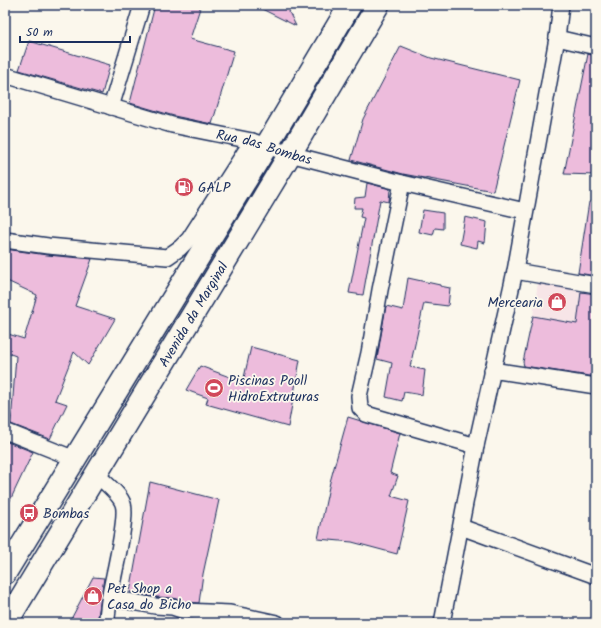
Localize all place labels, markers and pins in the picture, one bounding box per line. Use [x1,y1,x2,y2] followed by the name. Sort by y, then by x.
[173,176,195,198] fuel station icon: GALP
[198,177,231,199] place label: GALP
[546,291,568,313] shop icon: Mercearia
[487,292,543,314] place label: Mercearia
[228,370,319,408] place label: Piscinas Pooll HidroExtruturas
[203,377,225,399] sports icon: Piscinas Pooll HidroExtruturas
[18,502,40,524] bus stop icon: Bombas
[43,503,89,525] place label: Bombas
[107,578,191,616] place label: Pet Shop a Casa do Bicho
[82,585,104,607] shop icon: Pet Shop a Casa do Bicho

